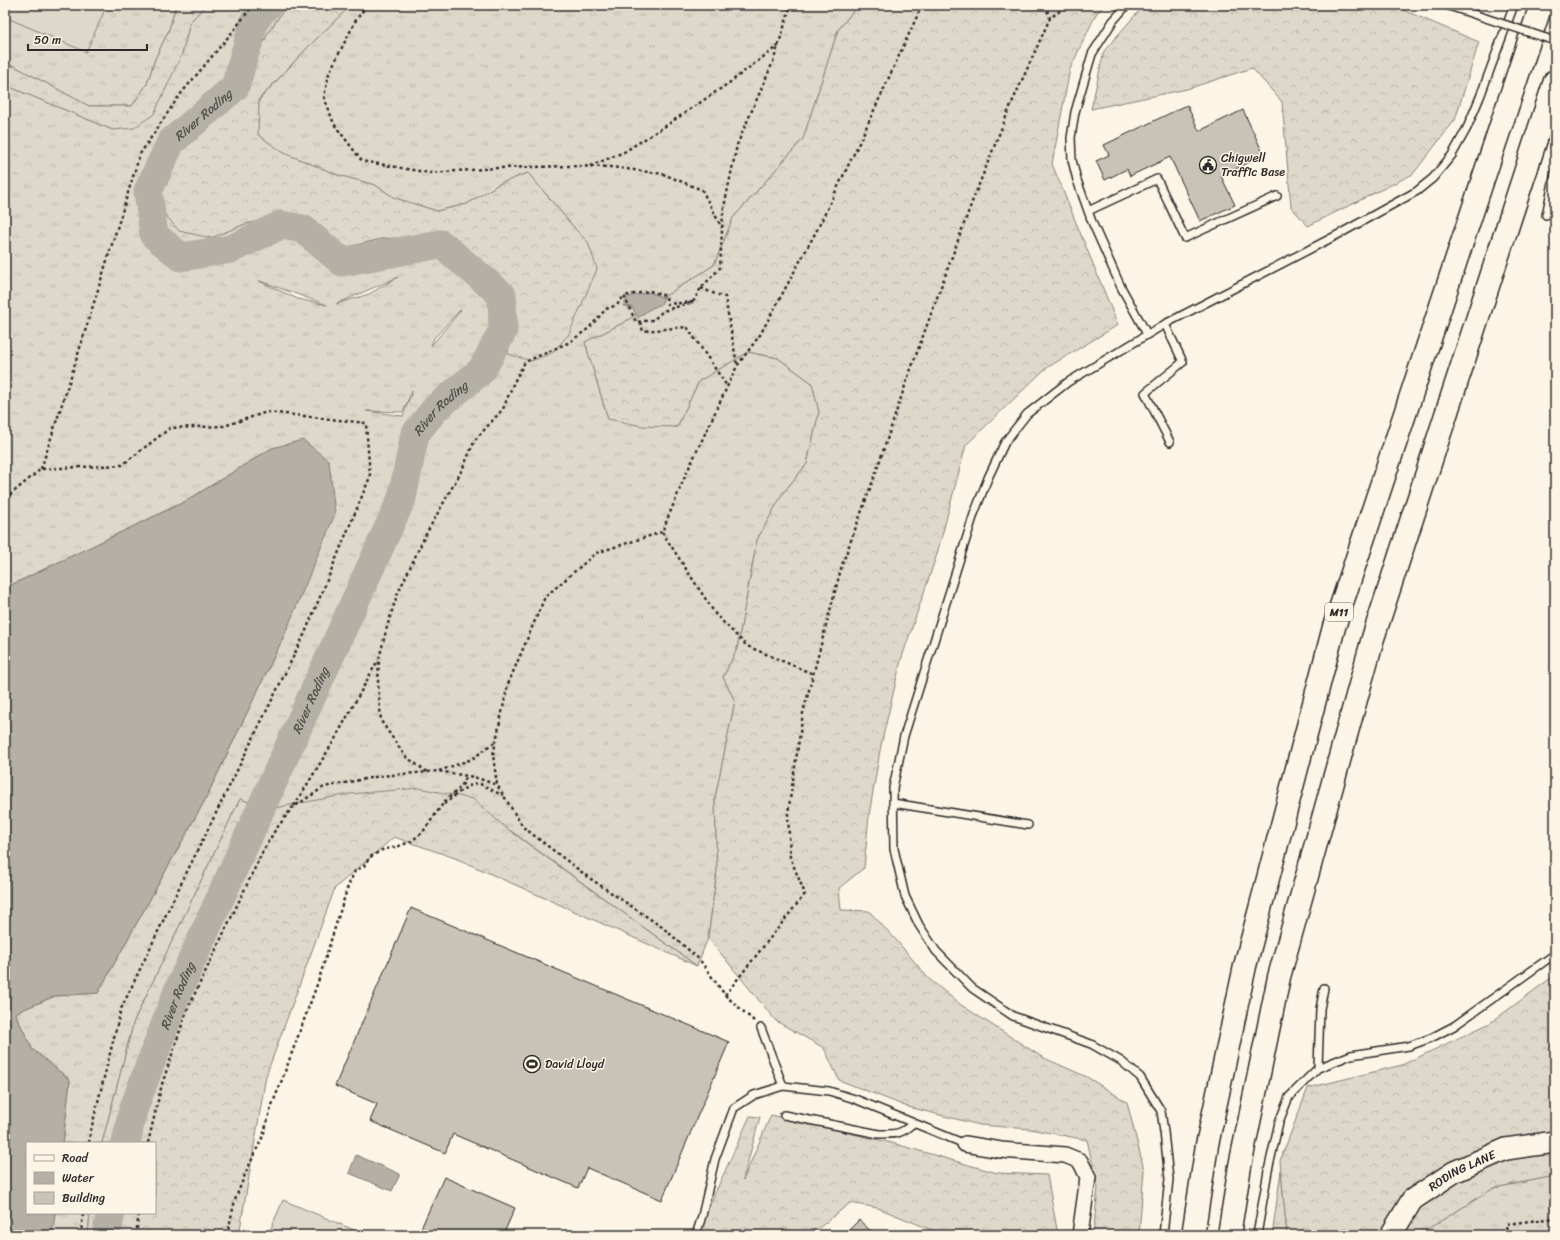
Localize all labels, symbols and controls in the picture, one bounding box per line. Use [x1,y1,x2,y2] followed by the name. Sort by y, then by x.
[28,26,147,52] scale bar
[34,29,61,51] text: 50 m
[168,82,238,147] water label: River Roding
[1221,147,1285,183] place label: Chigwell Traffic Base
[1198,155,1218,175] public building icon: Chigwell Traffic Base
[406,374,474,441] water label: River Roding
[1325,603,1353,621] road number: M11
[285,662,336,738] water label: River Roding
[153,957,202,1033] water label: River Roding
[545,1053,605,1075] place label: David Lloyd
[522,1054,542,1074] sports icon: David Lloyd
[26,1142,156,1214] legend
[1424,1143,1500,1197] street label: RODING LANE
[62,1147,89,1169] text: Road
[62,1167,95,1189] text: Water
[62,1187,105,1209] text: Building

